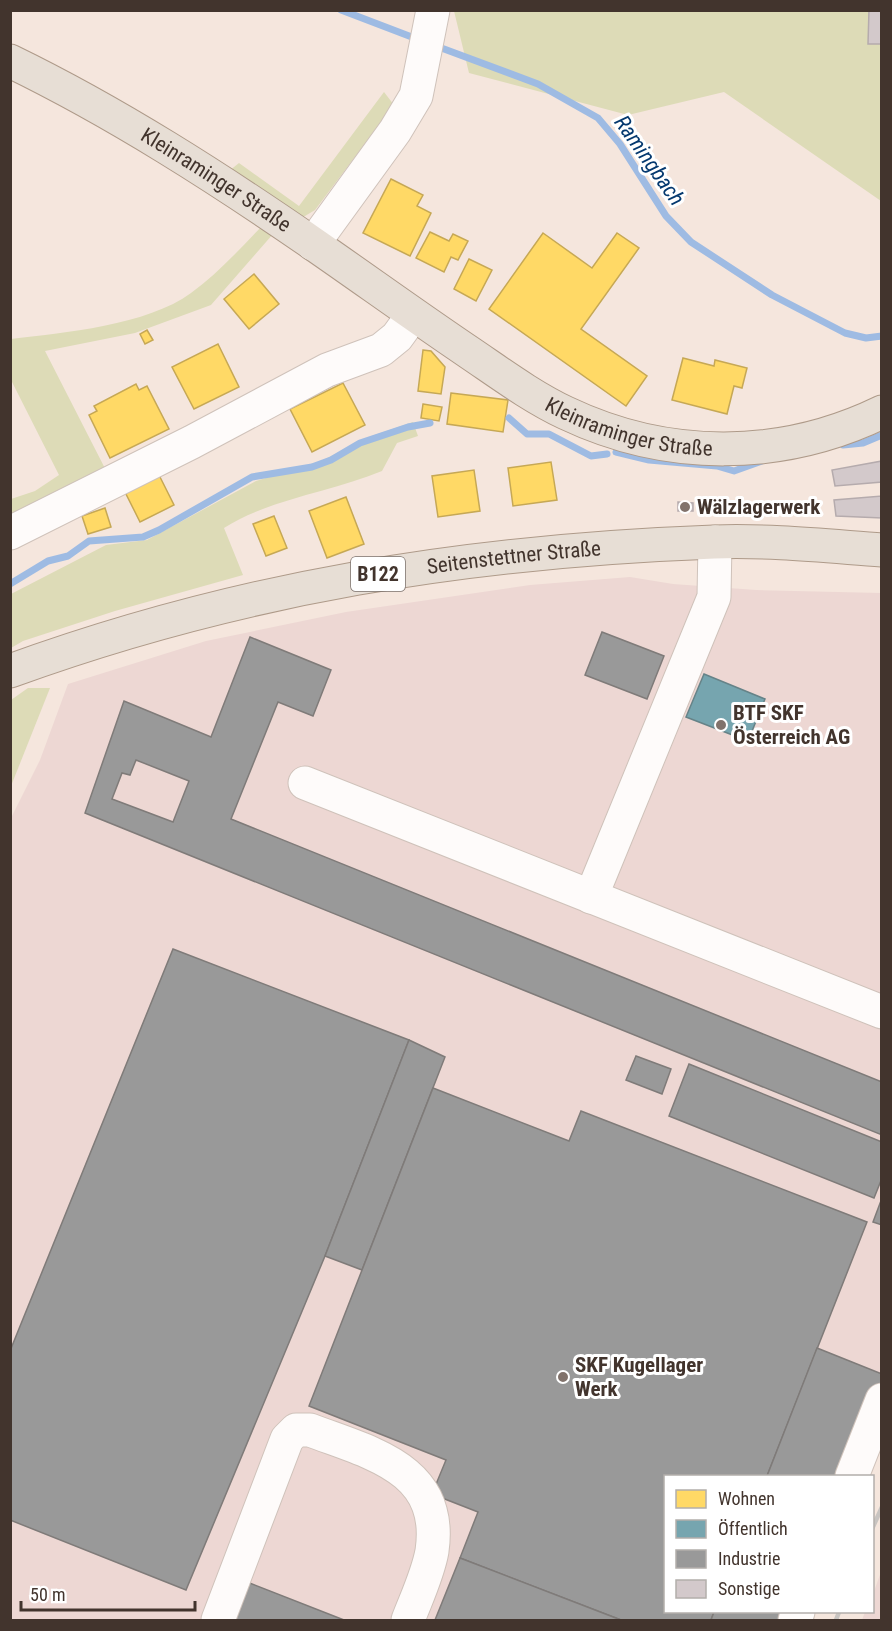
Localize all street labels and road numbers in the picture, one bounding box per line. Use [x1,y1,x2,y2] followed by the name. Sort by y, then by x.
[137,123,296,237] street label: Kleinraminger Straße
[541,393,713,461] street label: Kleinraminger Straße
[425,536,602,579] street label: Seitenstettner Straße
[351,557,405,591] road number: B122

